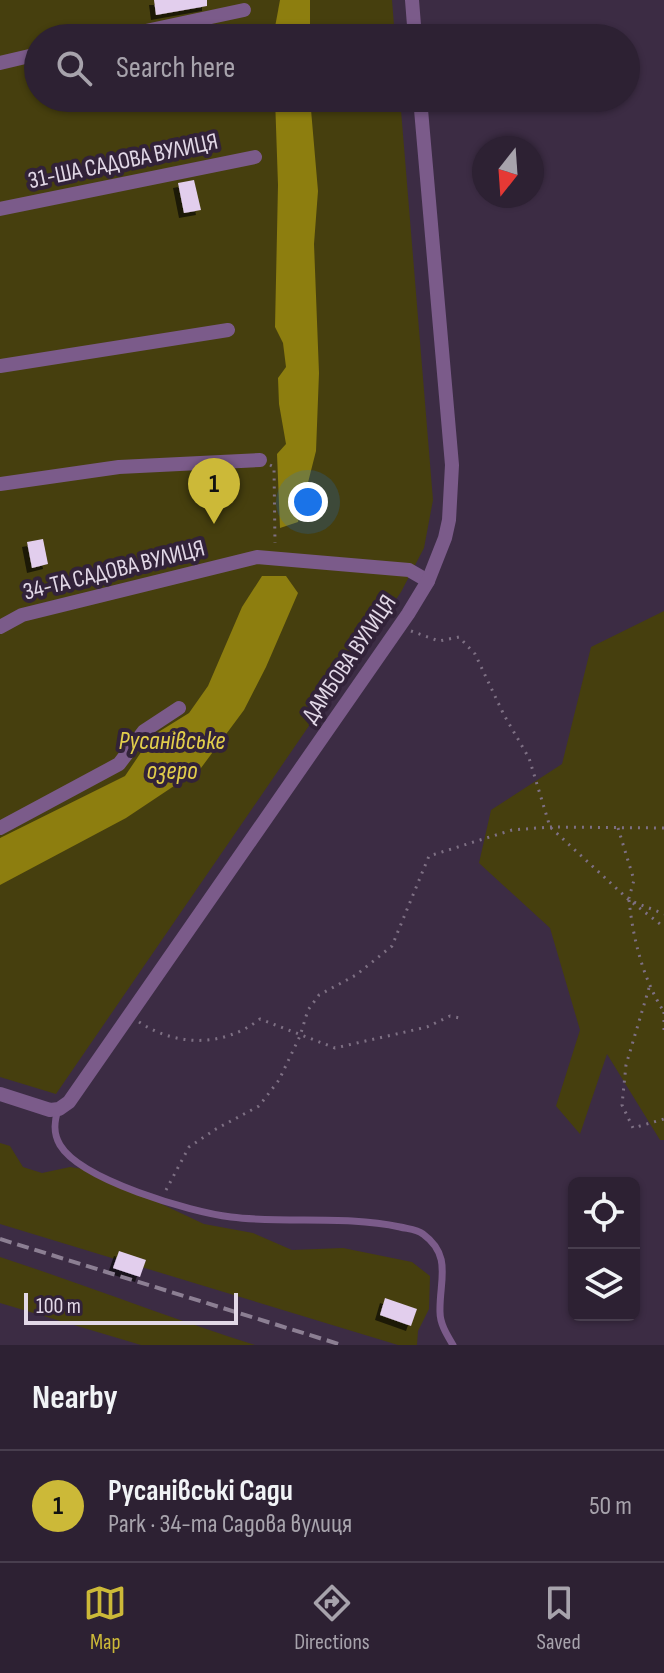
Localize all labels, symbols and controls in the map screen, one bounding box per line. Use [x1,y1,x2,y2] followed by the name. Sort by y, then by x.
[24,24,640,112] search box
[52,46,96,90] icon: search
[116,50,235,86] text: Search here
[26,127,220,195] street label: 31-ША САДОВА ВУЛИЦЯ
[472,136,544,208] north arrow
[188,458,240,524] pin: 1
[288,482,328,522] your location
[20,533,208,607] street label: 34-ТА САДОВА ВУЛИЦЯ
[295,589,403,729] street label: ДАМБОВА ВУЛИЦЯ
[119,726,225,787] water label: Русанівське озеро
[568,1177,640,1321] map controls
[568,1177,640,1249] button: locate
[568,1249,640,1321] button: layers
[24,1289,238,1325] scale bar
[36,1293,81,1320] text: 100 m
[32,1377,118,1418] text: Nearby
[108,1473,293,1509] text: Русанівські Сади
[53,1491,63,1522] text: 1
[589,1491,632,1522] text: 50 m
[108,1509,352,1540] text: Park · 34-та Садова вулиця
[83,1581,127,1656] tab: Map
[294,1581,370,1656] tab: Directions
[537,1581,581,1656] tab: Saved

